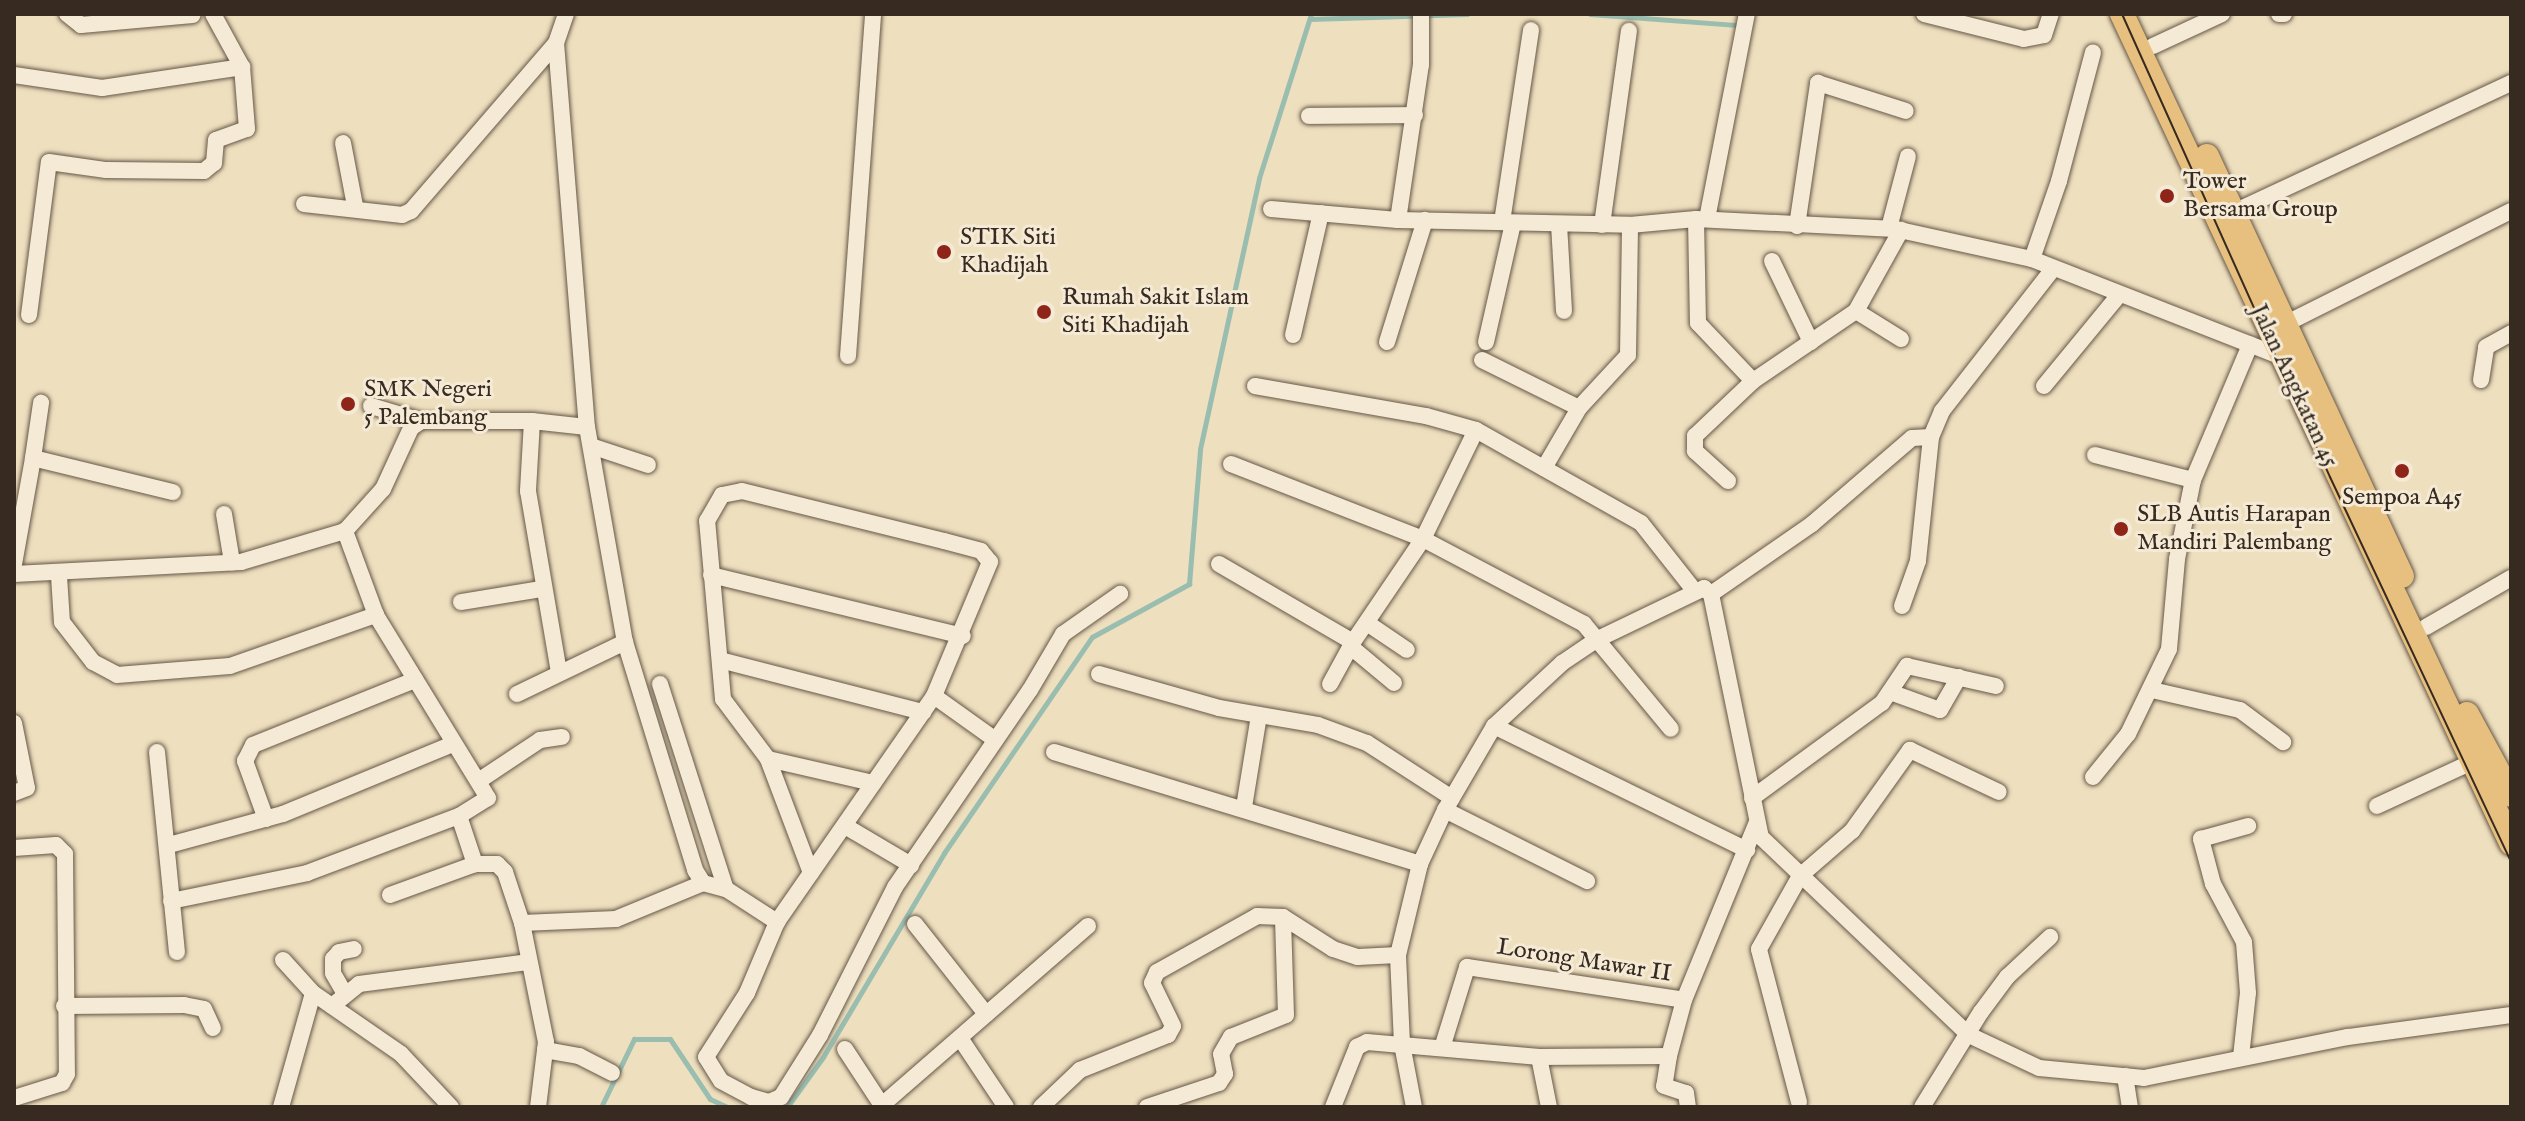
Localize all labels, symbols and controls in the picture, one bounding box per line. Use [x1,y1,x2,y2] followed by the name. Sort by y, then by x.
[2183,168,2338,224] place label: Tower Bersama Group
[2158,187,2176,205] marker: Tower Bersama Group
[960,224,1056,280] place label: STIK Siti Khadijah
[935,243,953,261] marker: STIK Siti Khadijah
[1062,284,1249,340] place label: Rumah Sakit Islam Siti Khadijah
[2244,300,2344,472] street label: Jalan Angkatan 45
[1033,301,1055,323] marker: Rumah Sakit Islam Siti Khadijah
[364,376,492,432] place label: SMK Negeri 5 Palembang
[339,395,357,413] marker: SMK Negeri 5 Palembang
[2393,462,2411,480] marker: Sempoa A45
[2342,484,2462,512] place label: Sempoa A45
[2137,501,2331,557] place label: SLB Autis Harapan Mandiri Palembang
[2112,520,2130,538] marker: SLB Autis Harapan Mandiri Palembang
[1495,933,1673,989] street label: Lorong Mawar II

